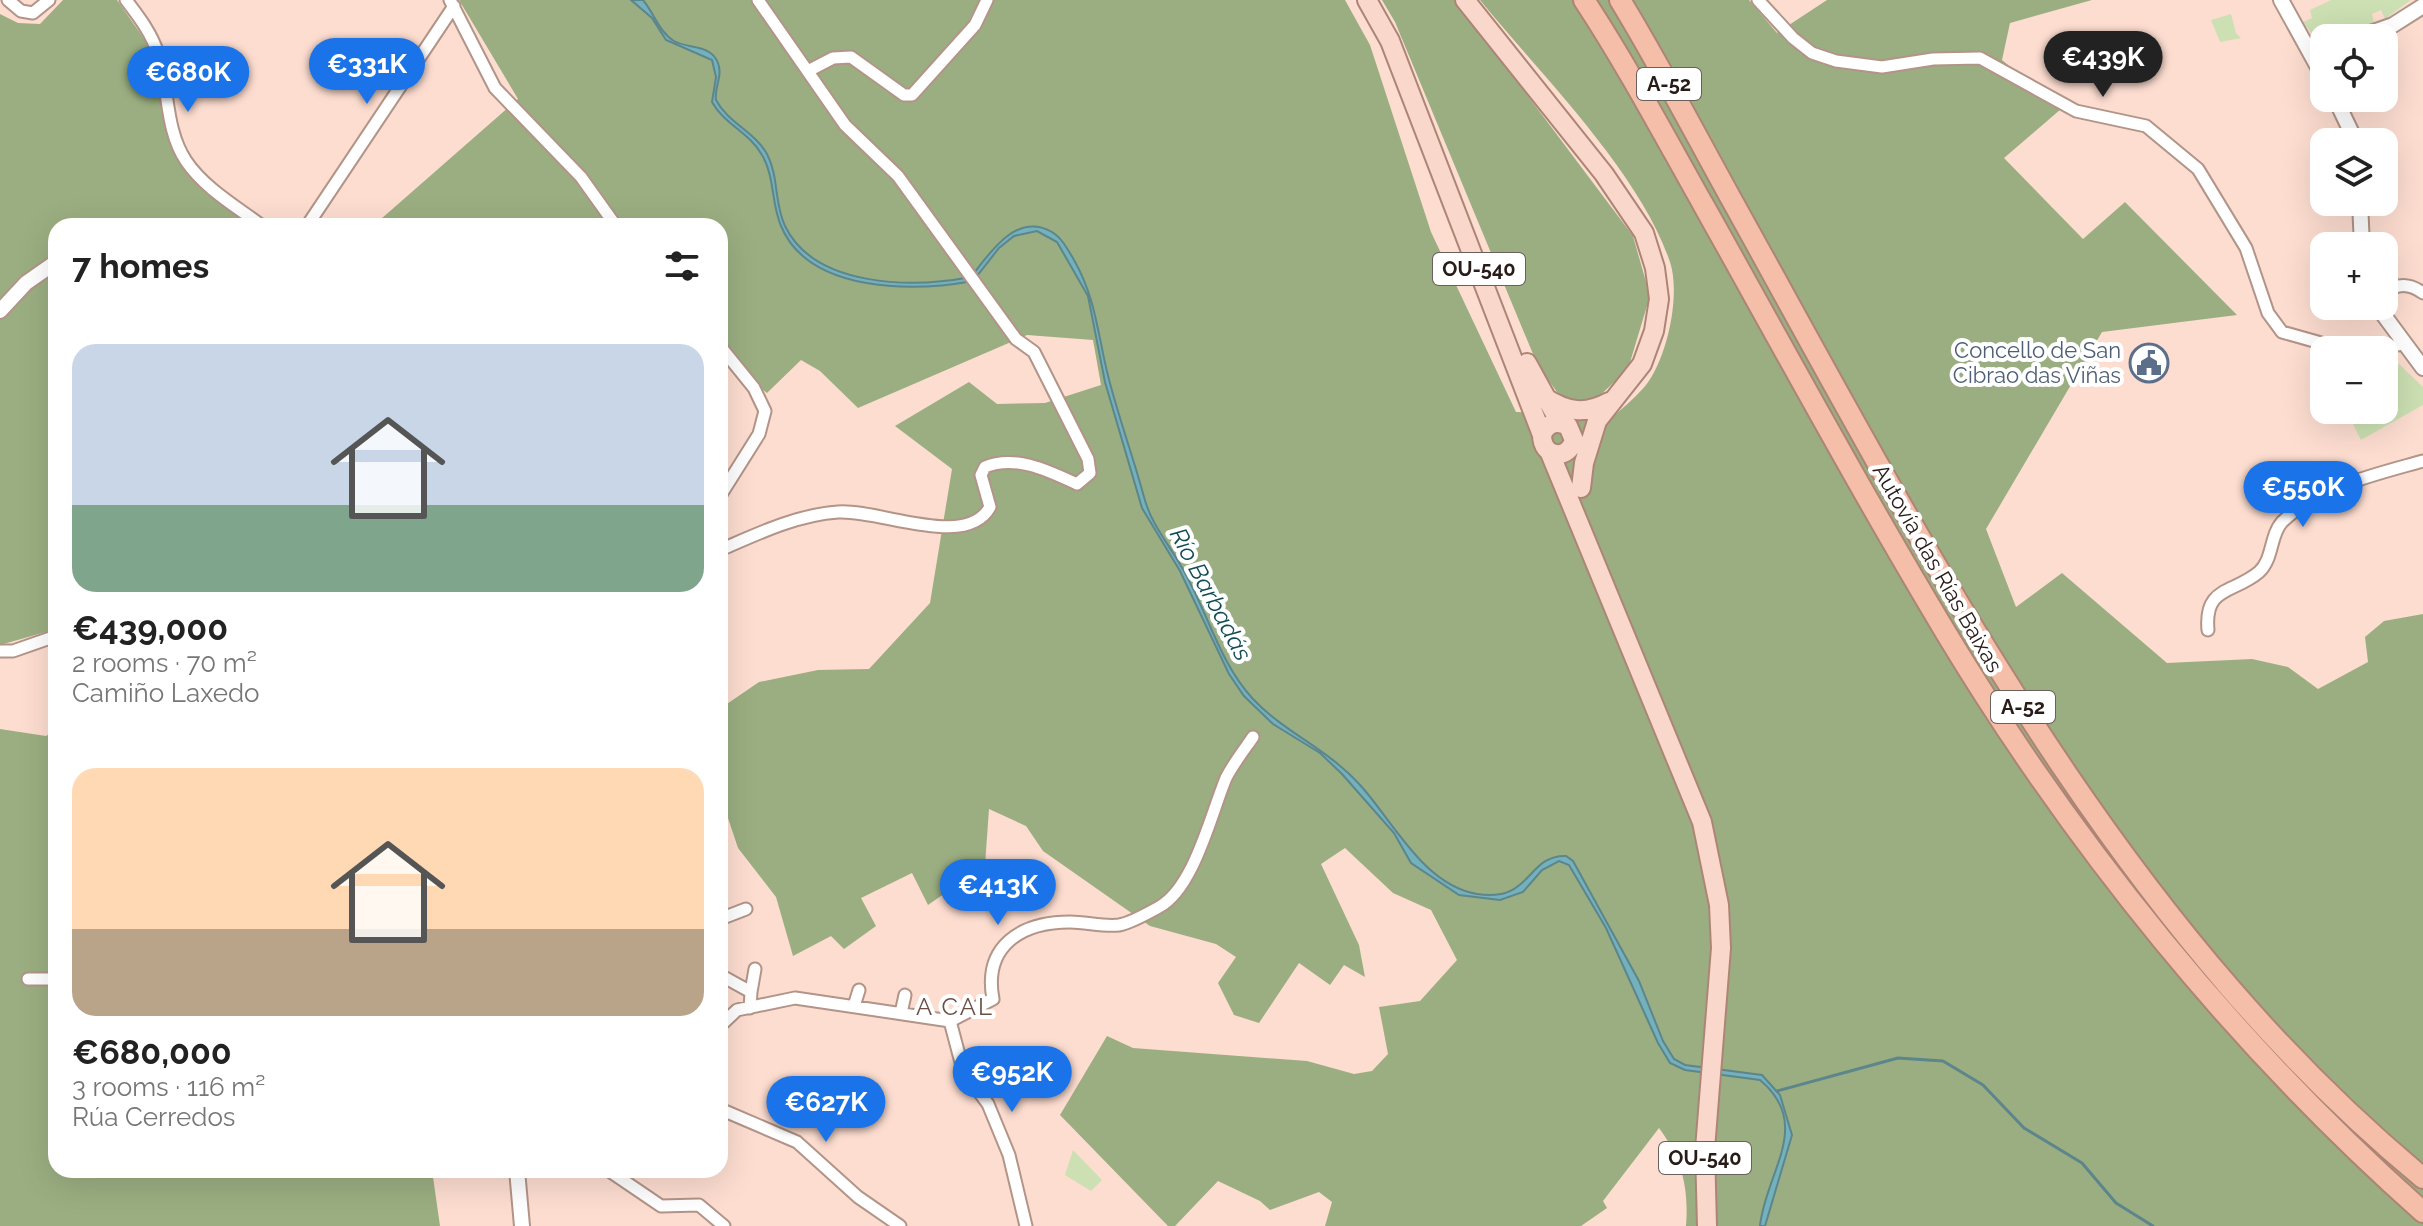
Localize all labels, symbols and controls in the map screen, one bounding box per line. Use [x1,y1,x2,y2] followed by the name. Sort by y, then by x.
[2310,24,2398,424] map controls
[2310,24,2398,112] button: locate
[2047,31,2159,99] pin: €439K
[311,38,423,106] pin: €331K
[2062,42,2144,72] text: €439K
[132,46,244,114] pin: €680K
[327,49,407,79] text: €331K
[145,57,231,87] text: €680K
[1637,68,1701,100] road number: A-52
[2310,128,2398,216] button: layers
[2310,232,2398,320] button: +
[660,244,704,288] icon: filters
[72,246,209,286] text: 7 homes
[1433,253,1525,285] road number: OU-540
[2310,336,2398,424] button: −
[1953,337,2121,388] place label: Concello de San Cibrao das Viñas
[2128,342,2170,384] public building icon: Concello de San Cibrao das Viñas
[316,396,460,540] icon: home
[1868,459,2008,677] street label: Autovía das Rías Baixas
[2247,461,2359,529] pin: €550K
[2262,472,2344,502] text: €550K
[1164,523,1258,665] water label: Río Barbadás
[72,608,228,648] text: €439,000
[72,648,257,678] text: 2 rooms · 70 m²
[72,678,260,708] text: Camiño Laxedo
[1991,691,2055,723] road number: A-52
[316,820,460,964] icon: home
[942,859,1054,927] pin: €413K
[958,870,1038,900] text: €413K
[916,992,994,1021] district label: A CAL
[72,1032,232,1072] text: €680,000
[956,1046,1068,1114] pin: €952K
[971,1057,1053,1087] text: €952K
[72,1072,265,1102] text: 3 rooms · 116 m²
[770,1076,882,1144] pin: €627K
[784,1087,868,1117] text: €627K
[72,1102,235,1132] text: Rúa Cerredos
[1659,1142,1751,1174] road number: OU-540

